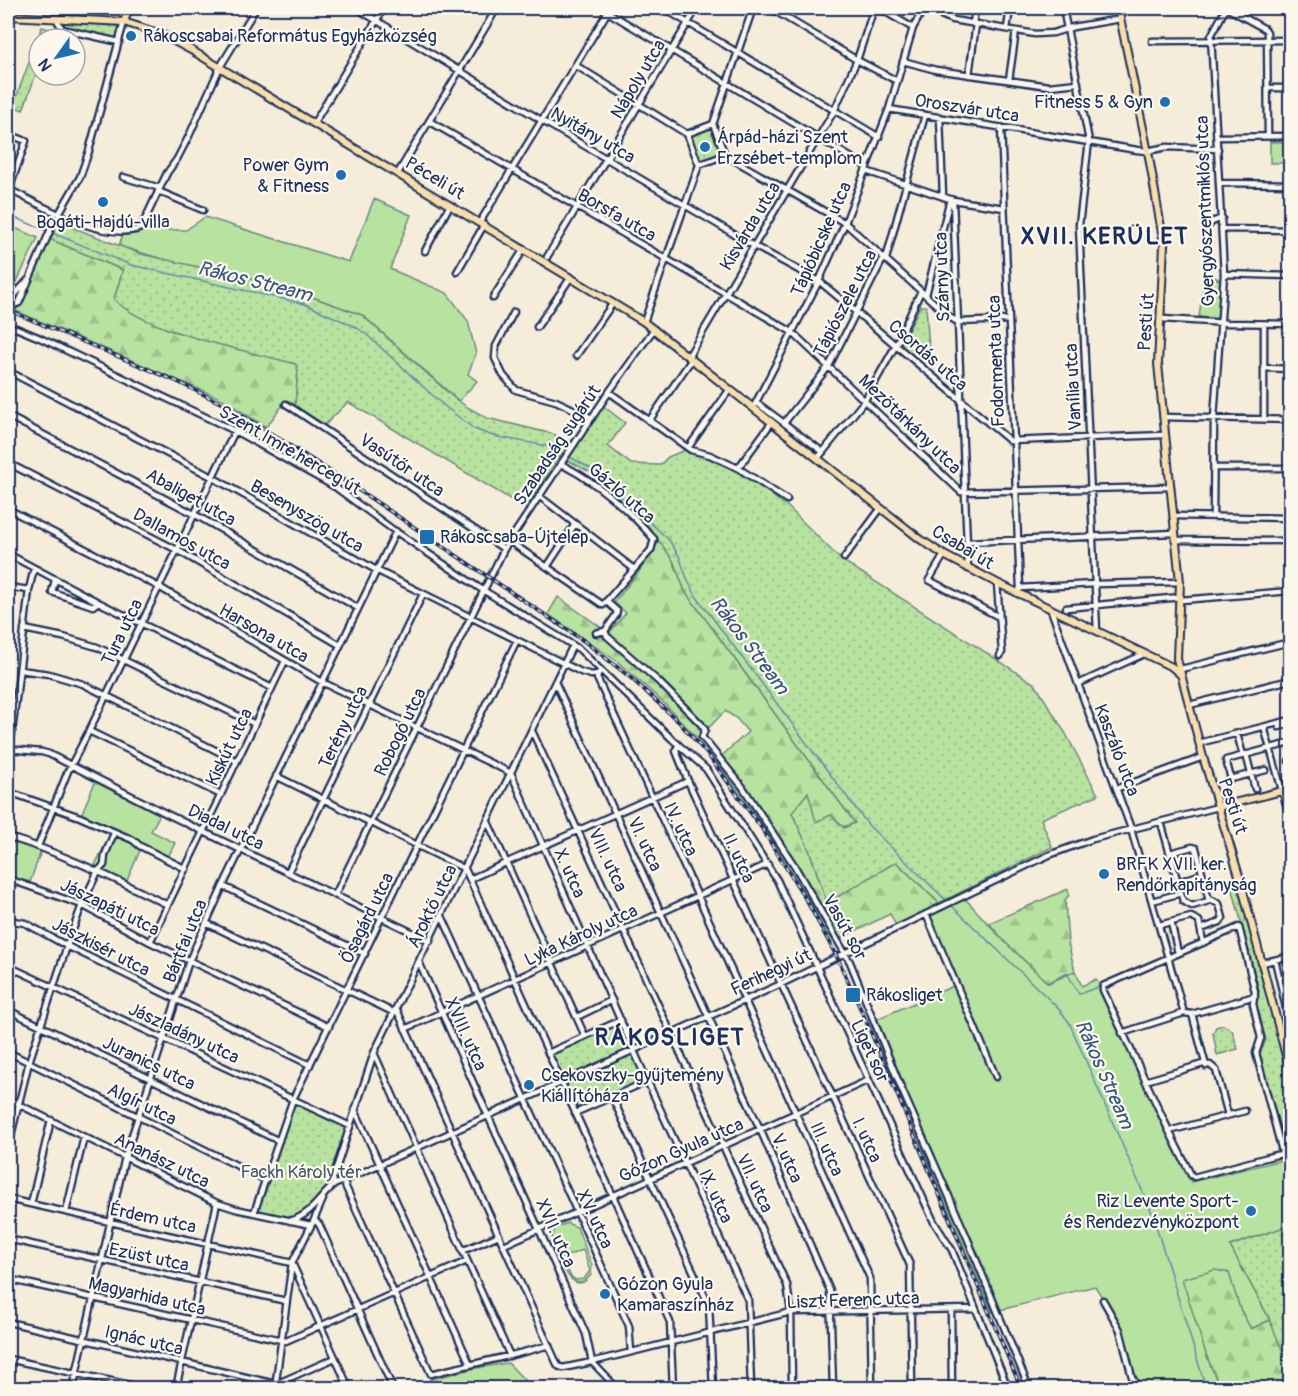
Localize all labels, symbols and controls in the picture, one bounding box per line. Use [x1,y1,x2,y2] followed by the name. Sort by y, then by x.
[143,25,437,48] place label: Rákoscsabai Református Egyházközség
[27,27,87,87] north arrow
[124,29,138,43] marker: Rákoscsabai Református Egyházközség
[606,35,671,123] street label: Nápoly utca
[34,55,57,75] text: N
[913,89,1021,128] street label: Oroszvár utca
[1034,91,1153,114] place label: Fitness 5 & Gyn
[1158,95,1172,109] marker: Fitness 5 & Gyn
[546,102,639,169] street label: Nyitány utca
[1191,115,1220,307] street label: Gyergyószentmiklós utca
[717,126,862,170] place label: Árpád-házi Szent Erzsébet-templom
[698,140,712,154] marker: Árpád-házi Szent Erzsébet-templom
[401,152,469,206] street label: Péceli út
[243,154,329,198] place label: Power Gym & Fitness
[334,168,348,182] marker: Power Gym & Fitness
[715,178,786,275] street label: Kisvárda utca
[786,178,857,300] street label: Tápióbicske utca
[573,184,660,247] street label: Borsfa utca
[96,195,110,209] marker: Bogáti-Hajdú-villa
[36,211,170,234] place label: Bogáti-Hajdú-villa
[1021,222,1189,251] district label: XVII. KERÜLET
[929,232,956,322] street label: Szárny utca
[809,246,882,361] street label: Tápiószele utca
[195,255,316,308] water label: Rákos Stream
[1133,292,1160,352] street label: Pesti út
[983,295,1010,427] street label: Fodormenta utca
[883,315,972,396] street label: Csordás utca
[1060,343,1087,431] street label: Vanília utca
[853,369,966,479] street label: Mezőtárkány utca
[508,380,607,510] street label: Szabadság sugárút
[214,400,366,501] street label: Szent Imre herceg út
[355,429,449,502] street label: Vasútőr utca
[583,458,660,529] street label: Gázló utca
[142,463,240,532] street label: Abaliget utca
[246,475,368,558] street label: Besenyszög utca
[129,503,235,576] street label: Dallamos utca
[927,520,999,575] street label: Csabai út
[440,526,588,549] place label: Rákoscsaba-Újtelep
[418,528,436,546] marker: Rákoscsaba-Újtelep
[705,591,795,700] water label: Rákos Stream
[97,595,148,669] street label: Tura utca
[215,598,313,668] street label: Harsona utca
[314,682,373,772] street label: Terény utca
[369,684,432,780] street label: Robogó utca
[1088,701,1145,800] street label: Kaszáló utca
[201,704,258,790] street label: Kiskút utca
[1213,775,1253,838] street label: Pesti út
[658,798,703,860] street label: IV. utca
[184,799,268,856] street label: Diadal utca
[622,813,667,875] street label: VI. utca
[583,825,632,896] street label: VIII. utca
[717,830,760,887] street label: II. utca
[548,845,591,902] street label: X. utca
[1116,853,1256,897] place label: BRFK XVII. ker. Rendőrkapitányság
[402,861,463,952] street label: Ároktő utca
[1097,867,1111,881] marker: BRFK XVII. ker. Rendőrkapitányság
[335,869,399,968] street label: Ősagárd utca
[56,873,163,941] street label: Jászapáti utca
[817,890,872,965] street label: Vasút sor
[158,896,213,986] street label: Bártfai utca
[521,899,641,972] street label: Lyka Károly utca
[48,913,154,982] street label: Jászkisér utca
[727,943,816,1001] street label: Ferihegyi út
[866,984,943,1007] place label: Rákosliget
[844,986,862,1004] marker: Rákosliget
[439,994,492,1074] street label: XVIII. utca
[125,998,243,1069] street label: Jászladány utca
[845,1016,894,1087] street label: Liget sor
[1069,1016,1140,1134] water label: Rákos Stream
[595,1023,745,1052] district label: RÁKOSLIGET
[99,1031,199,1096] street label: Juranics utca
[541,1064,724,1108] place label: Csekovszky-gyűjtemény Kiállítóháza
[103,1078,180,1131] street label: Algír utca
[522,1078,536,1092] marker: Csekovszky-gyűjtemény Kiállítóháza
[615,1113,747,1188] street label: Gózon Gyula utca
[846,1114,887,1166] street label: I. utca
[804,1119,849,1180] street label: III. utca
[110,1127,213,1193] street label: Ananász utca
[765,1130,808,1187] street label: V. utca
[731,1150,778,1216] street label: VII. utca
[240,1161,362,1184] park label: Fackh Károly tér
[693,1166,738,1227] street label: IX. utca
[571,1186,618,1252] street label: XV. utca
[1064,1190,1240,1234] place label: Riz Levente Sport- és Rendezvényközpont
[530,1195,581,1271] street label: XVII. utca
[108,1198,198,1239] street label: Érdem utca
[1244,1204,1258,1218] marker: Riz Levente Sport- és Rendezvényközpont
[107,1238,191,1277] street label: Ezüst utca
[86,1272,208,1321] street label: Magyarhida utca
[617,1273,734,1317] place label: Gózon Gyula Kamaraszínház
[598,1287,612,1301] marker: Gózon Gyula Kamaraszínház
[786,1287,920,1314] street label: Liszt Ferenc utca
[103,1320,185,1361] street label: Ignác utca

